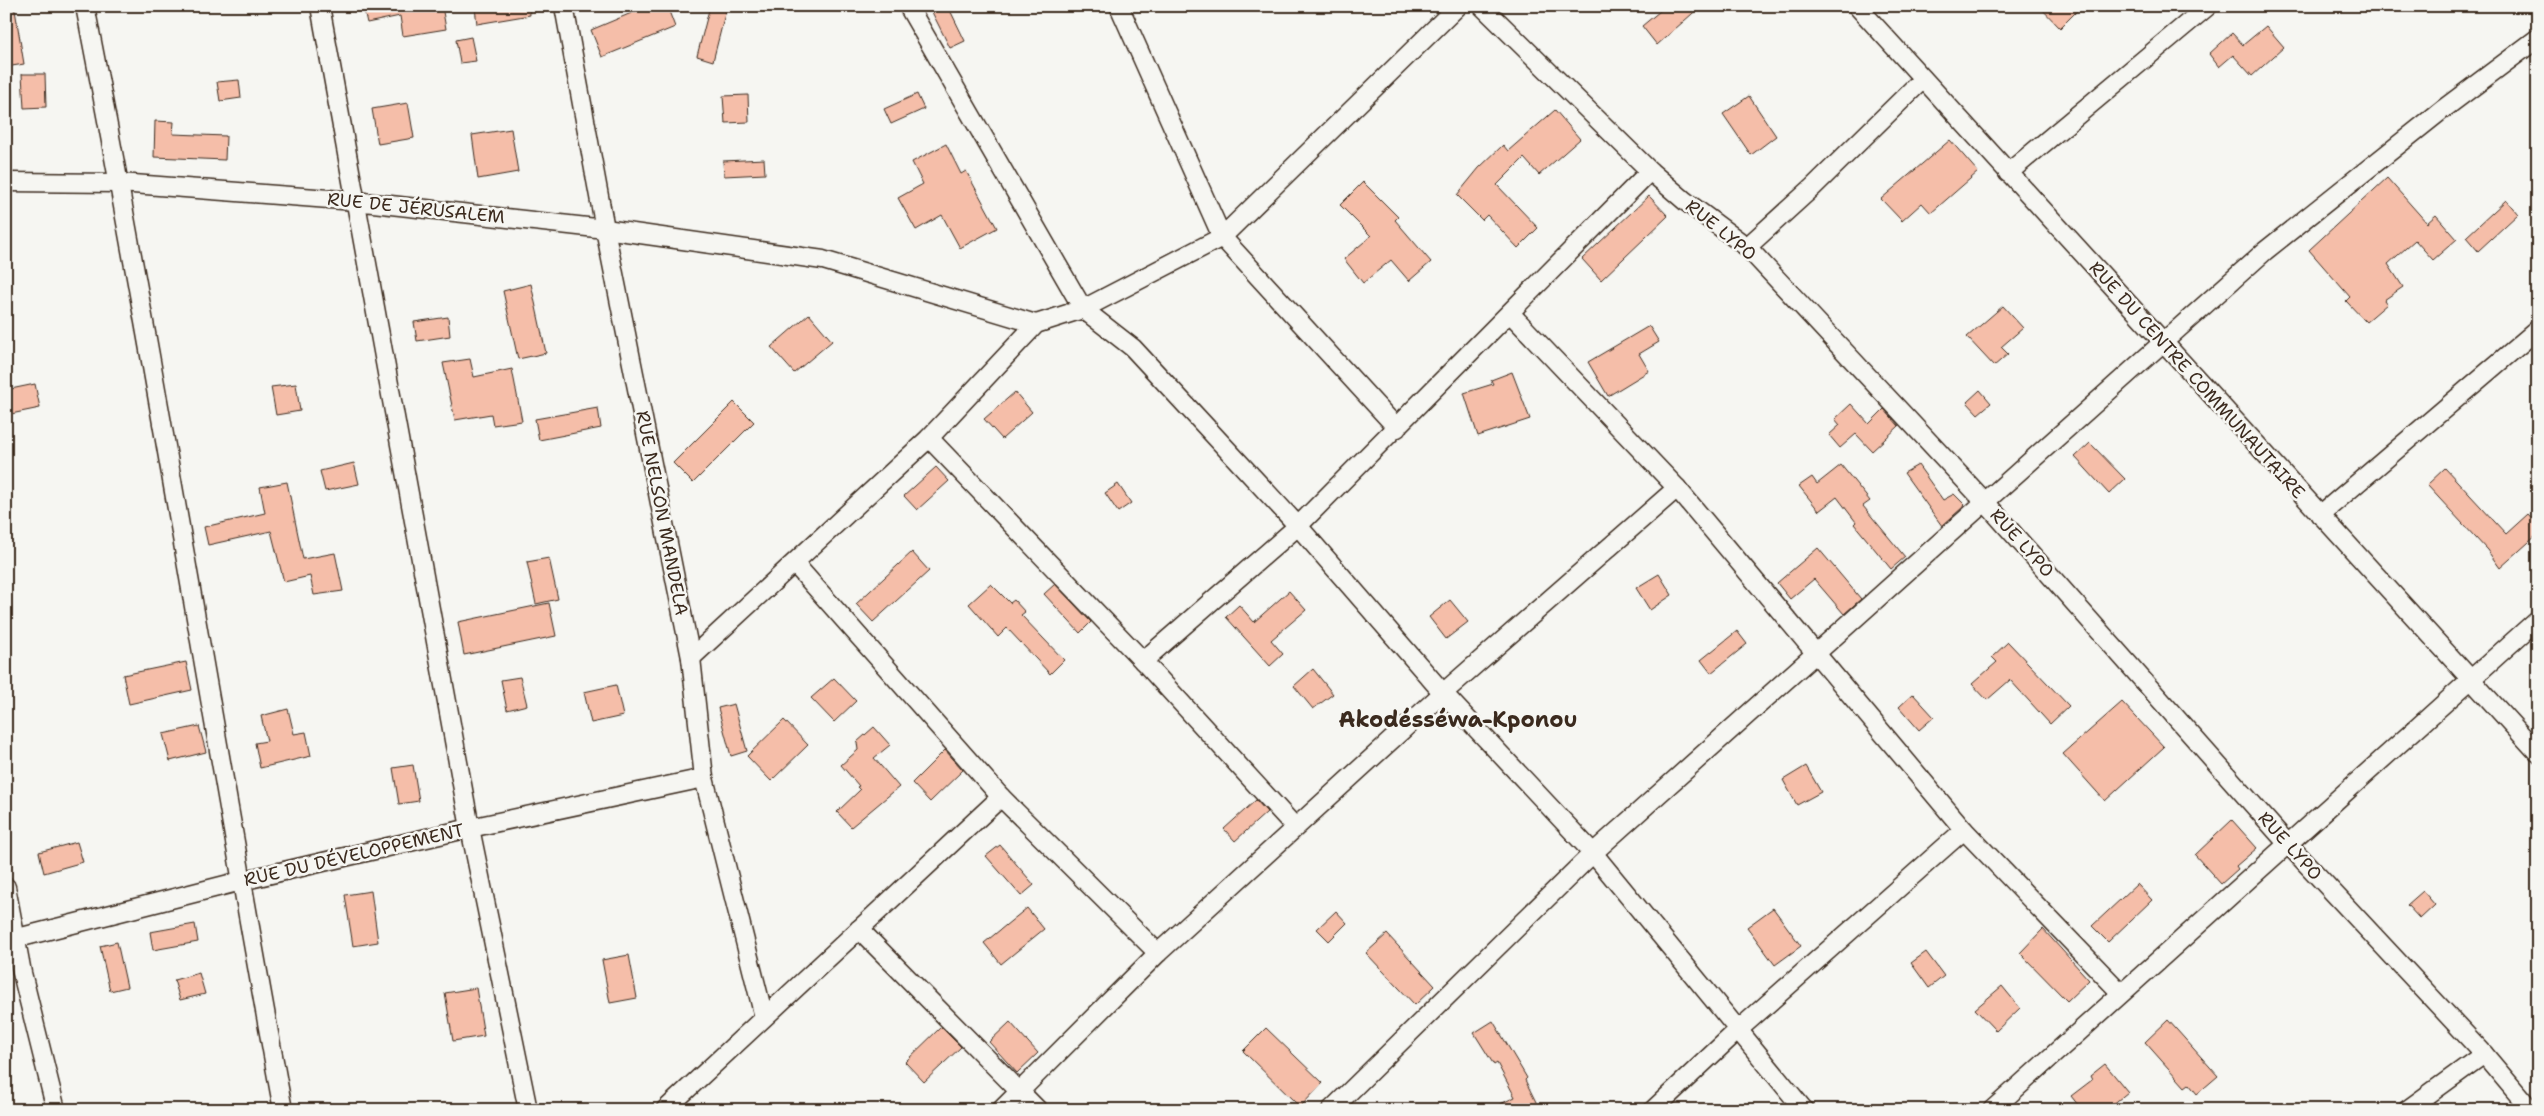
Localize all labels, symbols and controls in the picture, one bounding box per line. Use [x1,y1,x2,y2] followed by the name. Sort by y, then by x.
[326,187,506,229] street label: RUE DE JÉRUSALEM
[1681,194,1761,266] street label: RUE LYPO
[2084,256,2310,504] street label: RUE DU CENTRE COMMUNAUTAIRE
[630,409,694,617] street label: RUE NELSON MANDELA
[1985,504,2059,582] street label: RUE LYPO
[1339,705,1577,734] district label: Akodésséwa-Kponou
[2253,807,2327,885] street label: RUE LYPO
[242,818,466,892] street label: RUE DU DÉVELOPPEMENT

